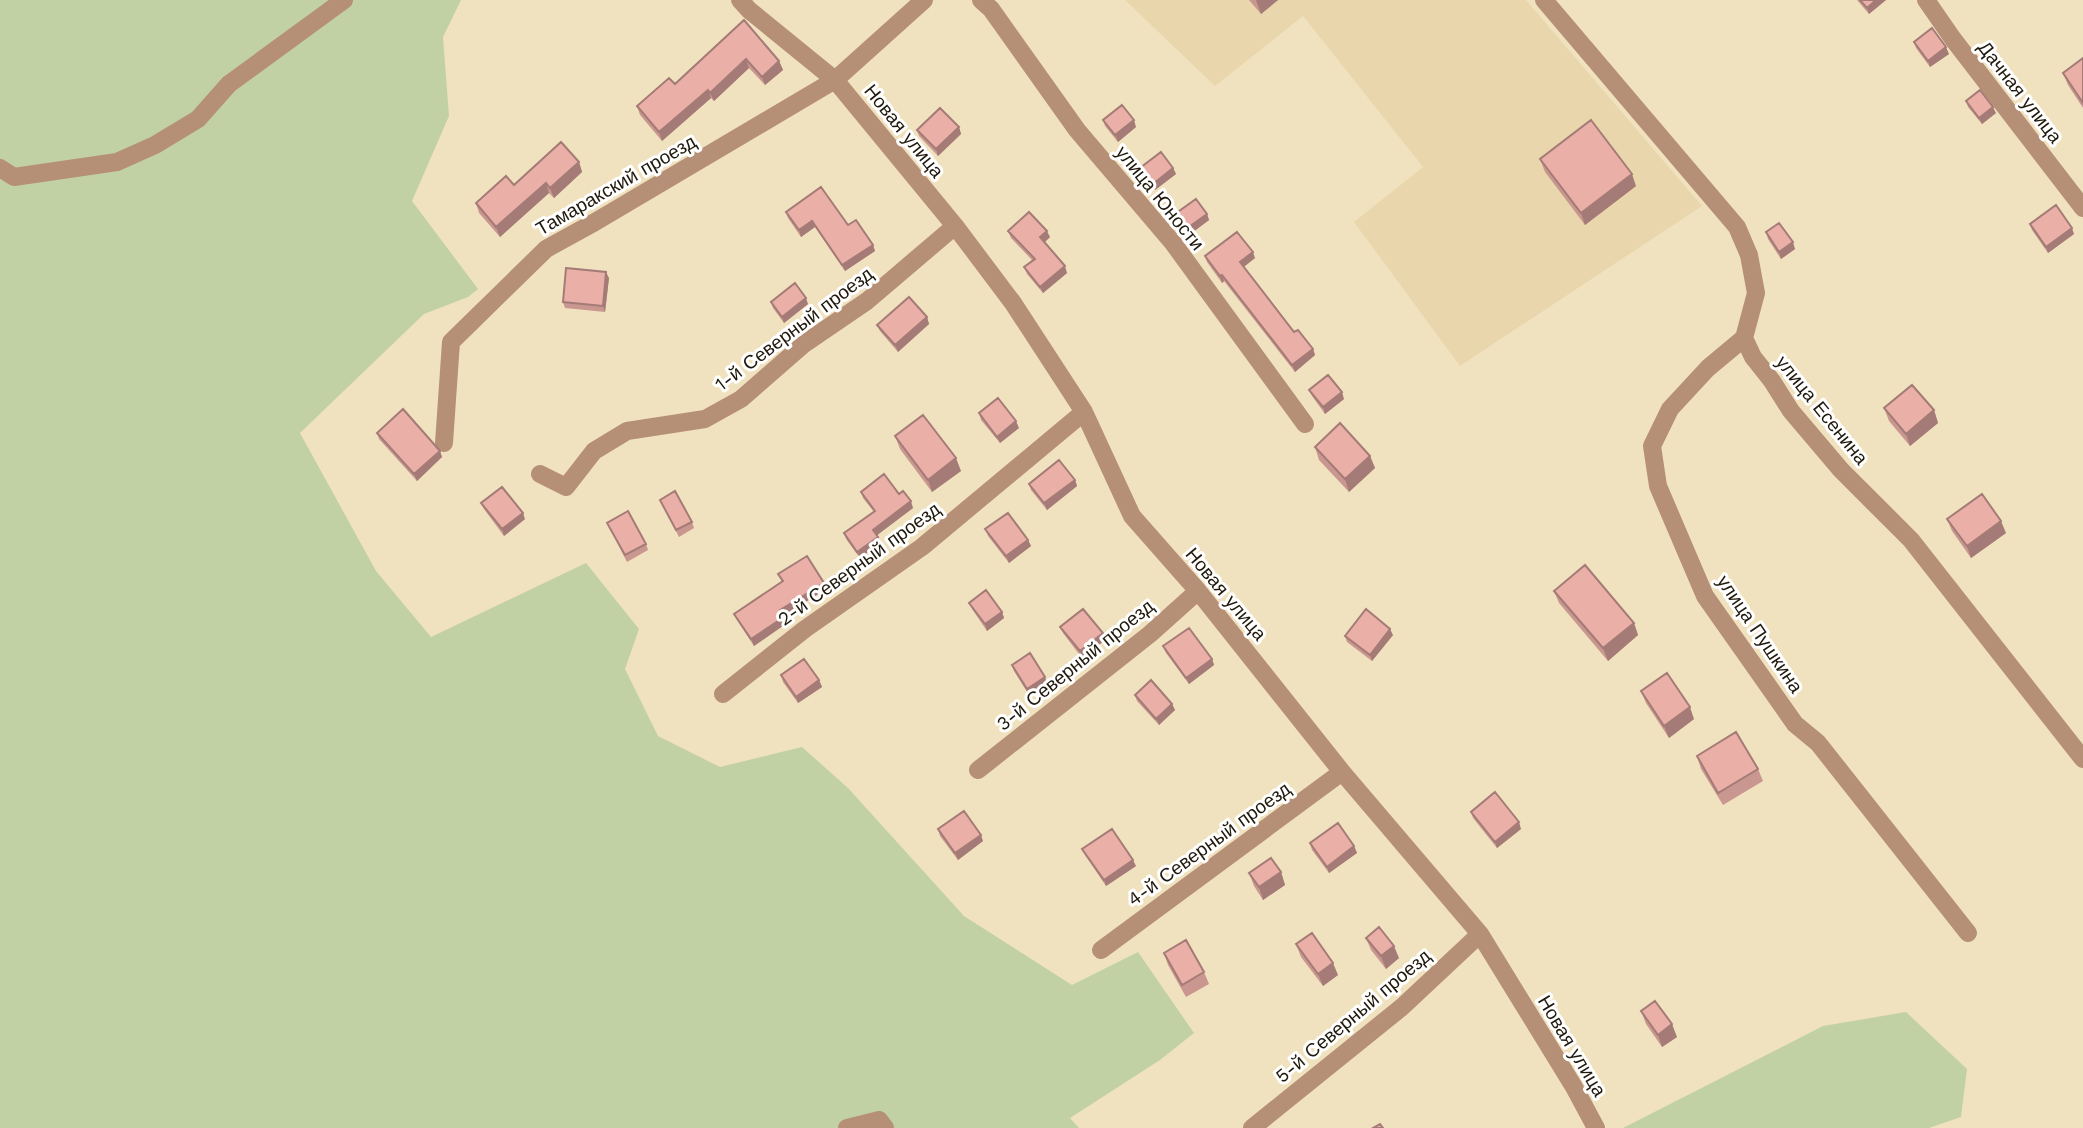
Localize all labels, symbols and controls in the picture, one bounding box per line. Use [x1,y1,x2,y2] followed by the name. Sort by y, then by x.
[1973,36,2067,148] street label: Дачная улица
[859,80,949,183] street label: Новая улица
[532,130,700,240] street label: Тамаракский проезд
[1111,141,1209,255] street label: улица Юности
[711,262,877,396] street label: 1-й Северный проезд
[1771,351,1873,469] street label: улица Есенина
[773,497,945,631] street label: 2-й Северный проезд
[1181,543,1272,645] street label: Новая улица
[1712,571,1808,698] street label: улица Пушкина
[992,595,1158,735] street label: 3-й Северный проезд
[1123,777,1295,911] street label: 4-й Северный проезд
[1271,944,1435,1088] street label: 5-й Северный проезд
[1533,991,1611,1101] street label: Новая улица

